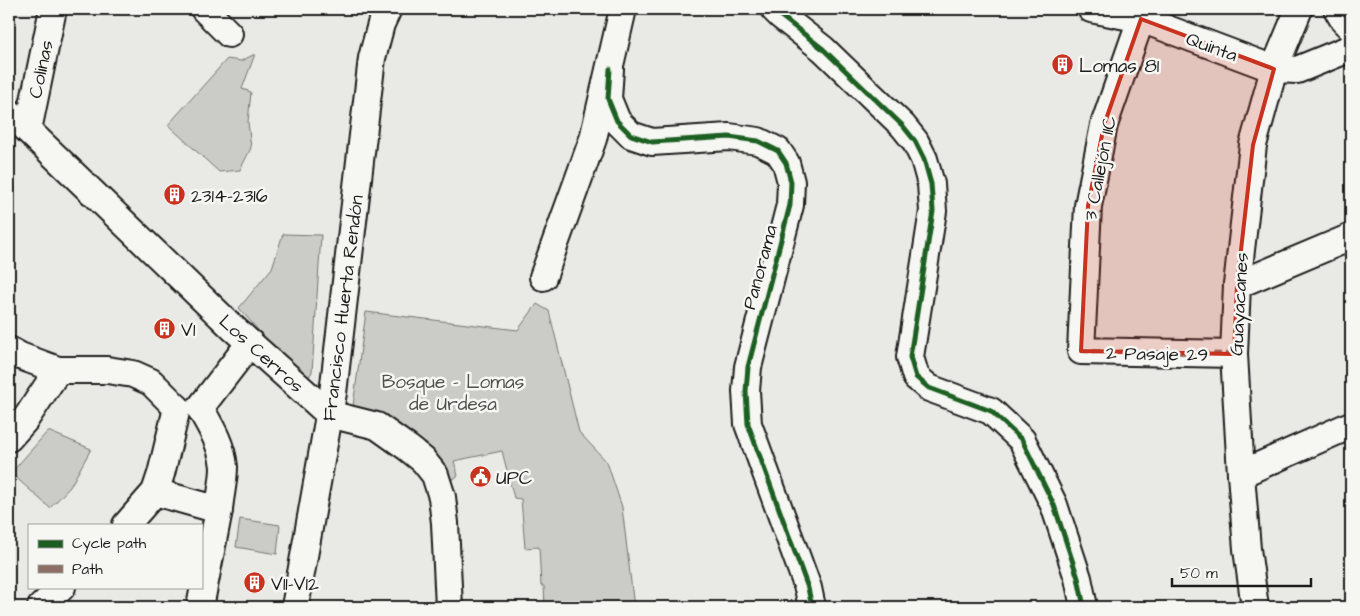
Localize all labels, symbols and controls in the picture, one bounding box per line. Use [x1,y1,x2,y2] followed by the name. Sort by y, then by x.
[1182,26,1241,69] street label: Quinta
[22,38,61,101] street label: Colinas
[1051,53,1075,77] building icon: Lomas 81
[1079,53,1160,80] place label: Lomas 81
[1077,113,1124,223] street label: 3 Callejón 11C
[163,183,187,207] building icon: 2314-2316
[191,183,268,210] place label: 2314-2316
[316,194,371,423] street label: Francisco Huerta Rendón
[736,222,785,313] street label: Panorama
[1223,252,1257,357] street label: Guayacanes
[213,309,309,400] street label: Los Cerros
[153,317,177,341] building icon: V1
[181,317,196,344] place label: V1
[1106,340,1208,369] street label: 2 Pasaje 29
[382,369,524,418] park label: Bosque - Lomas de Urdesa
[468,465,492,489] public building icon: UPC
[496,465,533,492] place label: UPC
[28,524,202,588] legend
[72,533,147,555] text: Cycle path
[1172,556,1311,588] scale bar
[72,559,103,580] text: Path
[1180,563,1218,584] text: 50 m
[243,571,267,595] building icon: V11-V12
[271,571,319,598] place label: V11-V12

